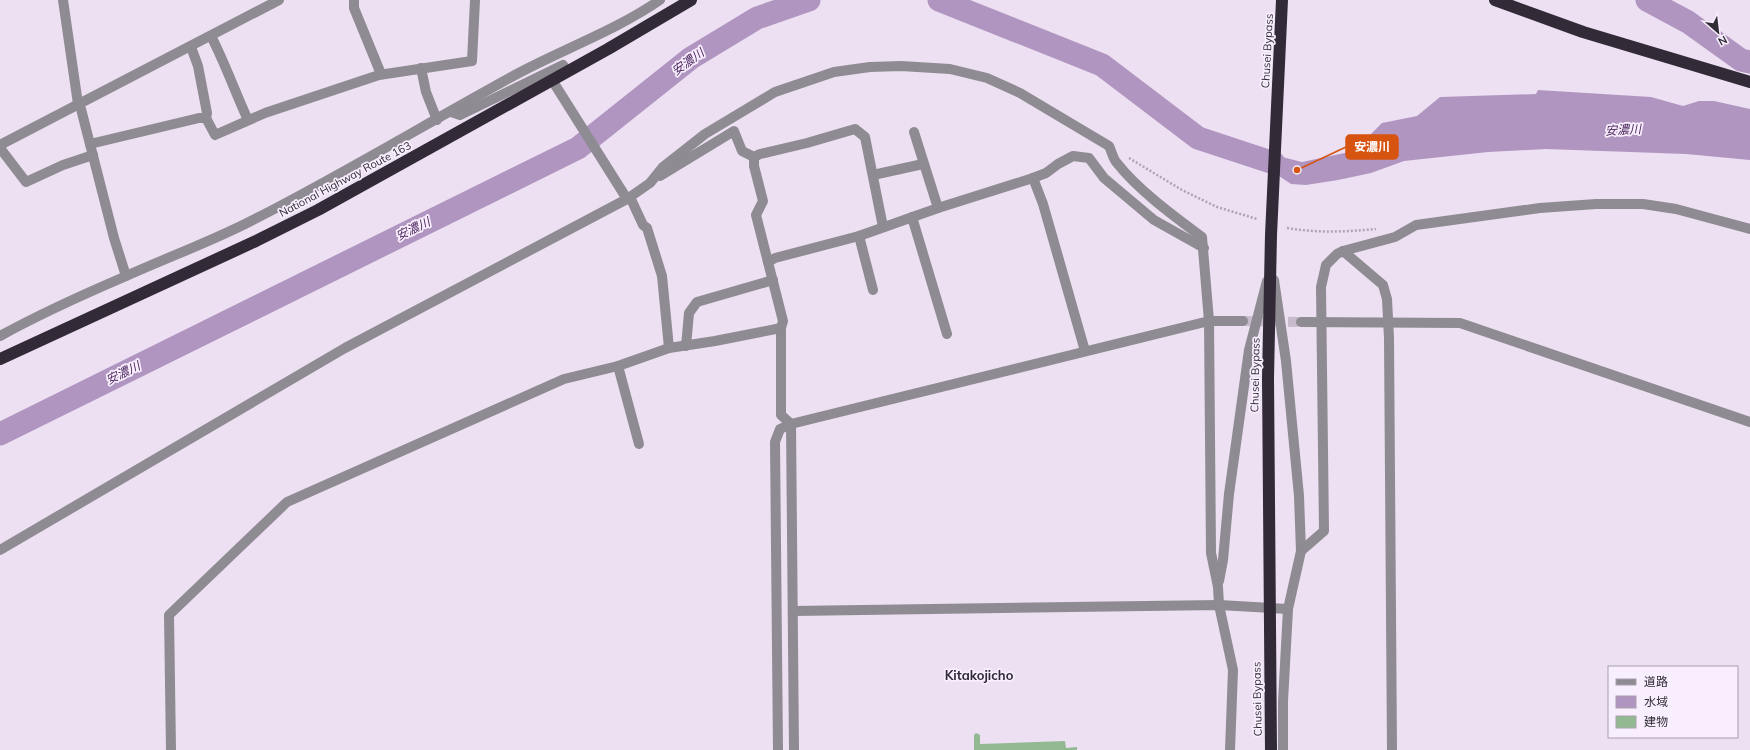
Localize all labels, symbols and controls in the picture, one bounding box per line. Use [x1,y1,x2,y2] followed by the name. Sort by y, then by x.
[1698,12,1738,52] north arrow
[1258,13,1276,89] street label: Chusei Bypass
[1716,33,1730,49] text: N
[669,44,708,78] water label: 安濃川
[1605,121,1643,138] water label: 安濃川
[1346,135,1398,159] callout: 安濃川
[277,138,413,220] street label: National Highway Route 163
[1354,139,1390,154] text: 安濃川
[393,213,434,243] water label: 安濃川
[1247,338,1263,412] street label: Chusei Bypass
[103,357,144,387] water label: 安濃川
[1249,662,1265,736] street label: Chusei Bypass
[1608,666,1738,738] legend
[945,667,1014,683] district label: Kitakojicho
[1644,674,1668,689] text: 道路
[1644,694,1668,709] text: 水域
[1644,714,1668,729] text: 建物

